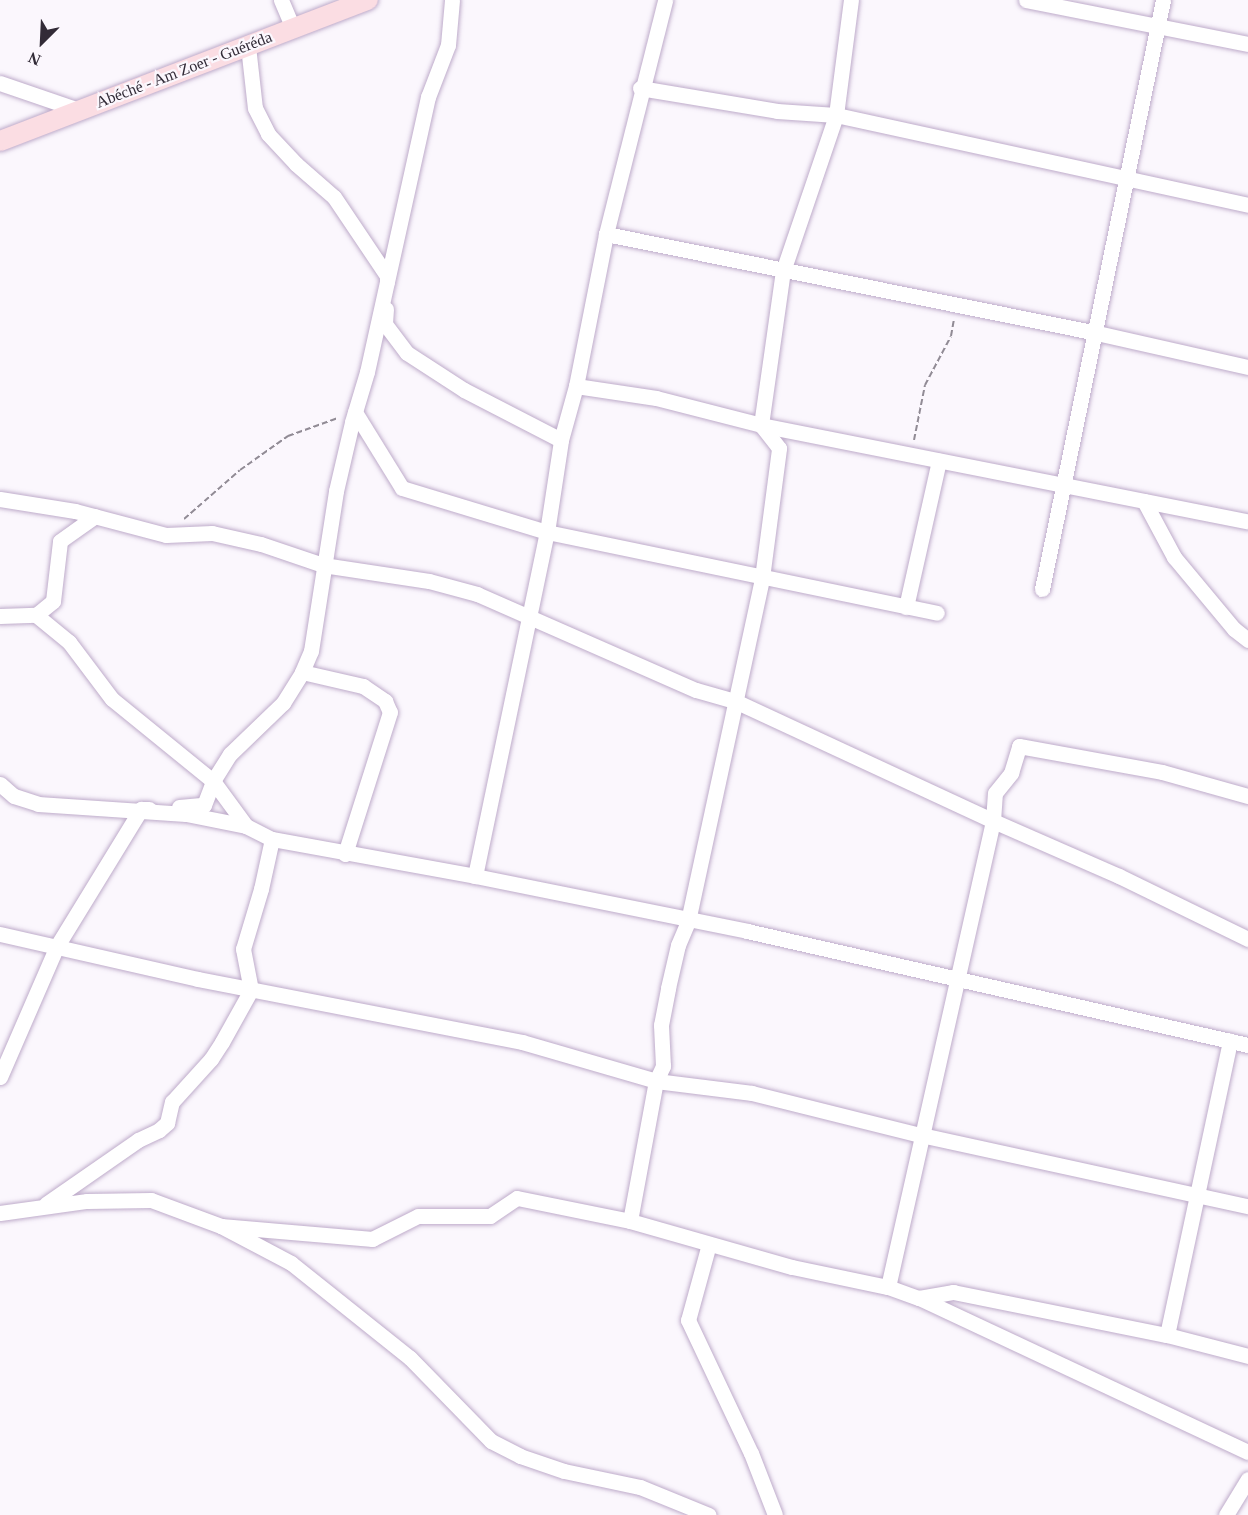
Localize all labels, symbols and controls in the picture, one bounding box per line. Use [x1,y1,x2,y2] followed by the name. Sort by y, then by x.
[12,12,72,72] north arrow
[82,23,286,117] street label: Abéché - Am Zoer - Guéréda
[26,49,43,69] text: N

